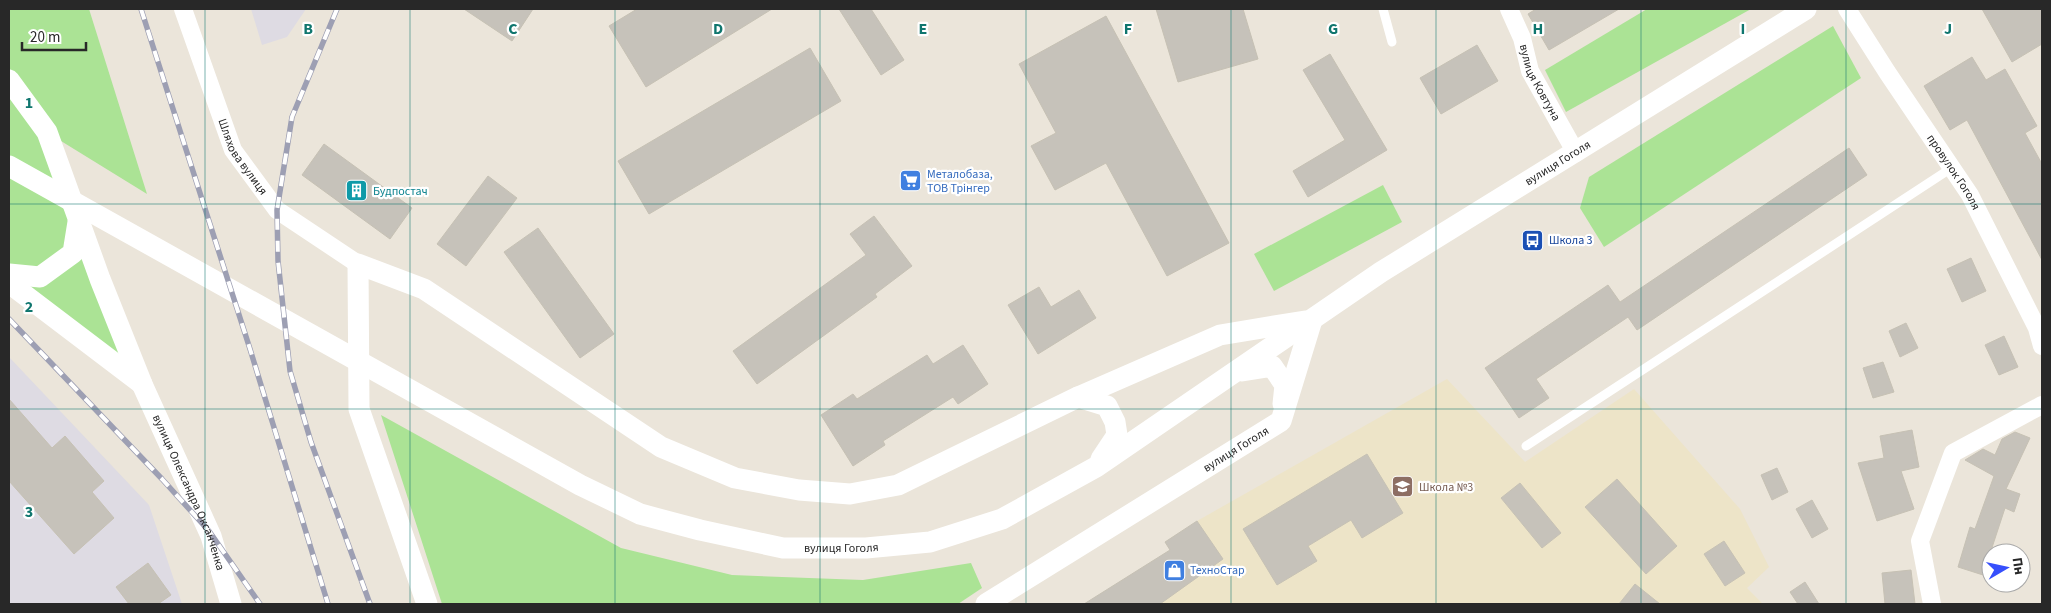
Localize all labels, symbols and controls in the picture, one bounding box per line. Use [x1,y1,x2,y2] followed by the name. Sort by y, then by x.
[303,18,313,40] text: B
[508,18,518,40] text: C
[713,18,723,40] text: D
[919,18,927,40] text: E
[1124,18,1132,40] text: F
[1328,18,1338,40] text: G
[1533,18,1543,40] text: H
[1741,18,1745,40] text: I
[1944,18,1952,40] text: J
[22,20,86,52] scale bar
[30,27,60,48] text: 20 m
[1515,42,1565,124] street label: вулиця Ковтуна
[25,92,33,114] text: 1
[214,116,272,198] street label: Шляхова вулиця
[1923,131,1985,213] street label: провулок Гоголя
[1521,136,1594,190] street label: вулиця Гоголя
[927,166,993,197] place label: Металобаза, ТОВ Трінгер
[899,169,923,193] supermarket icon: Металобаза, ТОВ Трінгер
[345,179,369,203] building icon: Будпостач
[373,183,428,200] place label: Будпостач
[1521,228,1545,252] bus stop icon: Школа 3
[1549,232,1593,249] place label: Школа 3
[25,296,33,318] text: 2
[148,412,229,572] street label: вулиця Олександра Оксанченка
[1200,422,1272,476] street label: вулиця Гоголя
[1391,475,1415,499] school or university icon: Школа №3
[1419,479,1473,496] place label: Школа №3
[25,501,33,523] text: 3
[804,538,879,557] street label: вулиця Гоголя
[1981,543,2031,593] north arrow
[2007,556,2029,576] text: Пн
[1162,558,1186,582] shop icon: ТехноСтар
[1190,562,1245,579] place label: ТехноСтар

